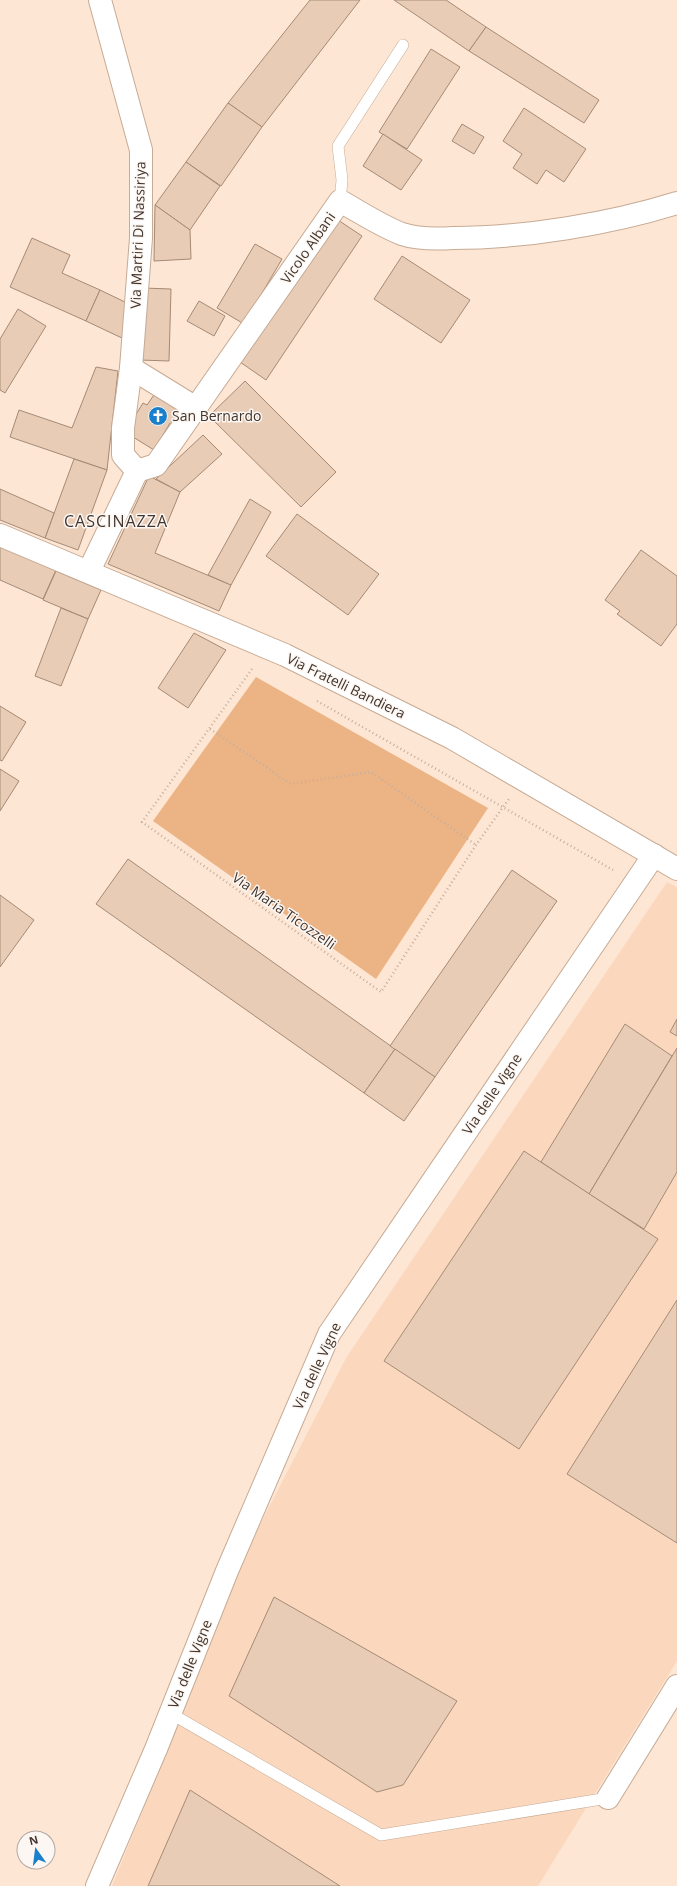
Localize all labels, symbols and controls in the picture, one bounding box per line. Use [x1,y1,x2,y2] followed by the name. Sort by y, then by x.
[125,161,150,309] street label: Via Martiri Di Nassiriya
[276,208,339,287] street label: Vicolo Albani
[147,405,169,427] church icon: San Bernardo
[172,406,261,425] place label: San Bernardo
[64,510,168,532] district label: CASCINAZZA
[284,649,409,723] street label: Via Fratelli Bandiera
[229,868,340,953] street label: Via Maria Ticozzelli
[457,1049,526,1138] street label: Via delle Vigne
[288,1319,345,1413] street label: Via delle Vigne
[163,1616,216,1711] street label: Via delle Vigne
[16,1830,56,1870] north arrow
[27,1831,40,1848] text: N

